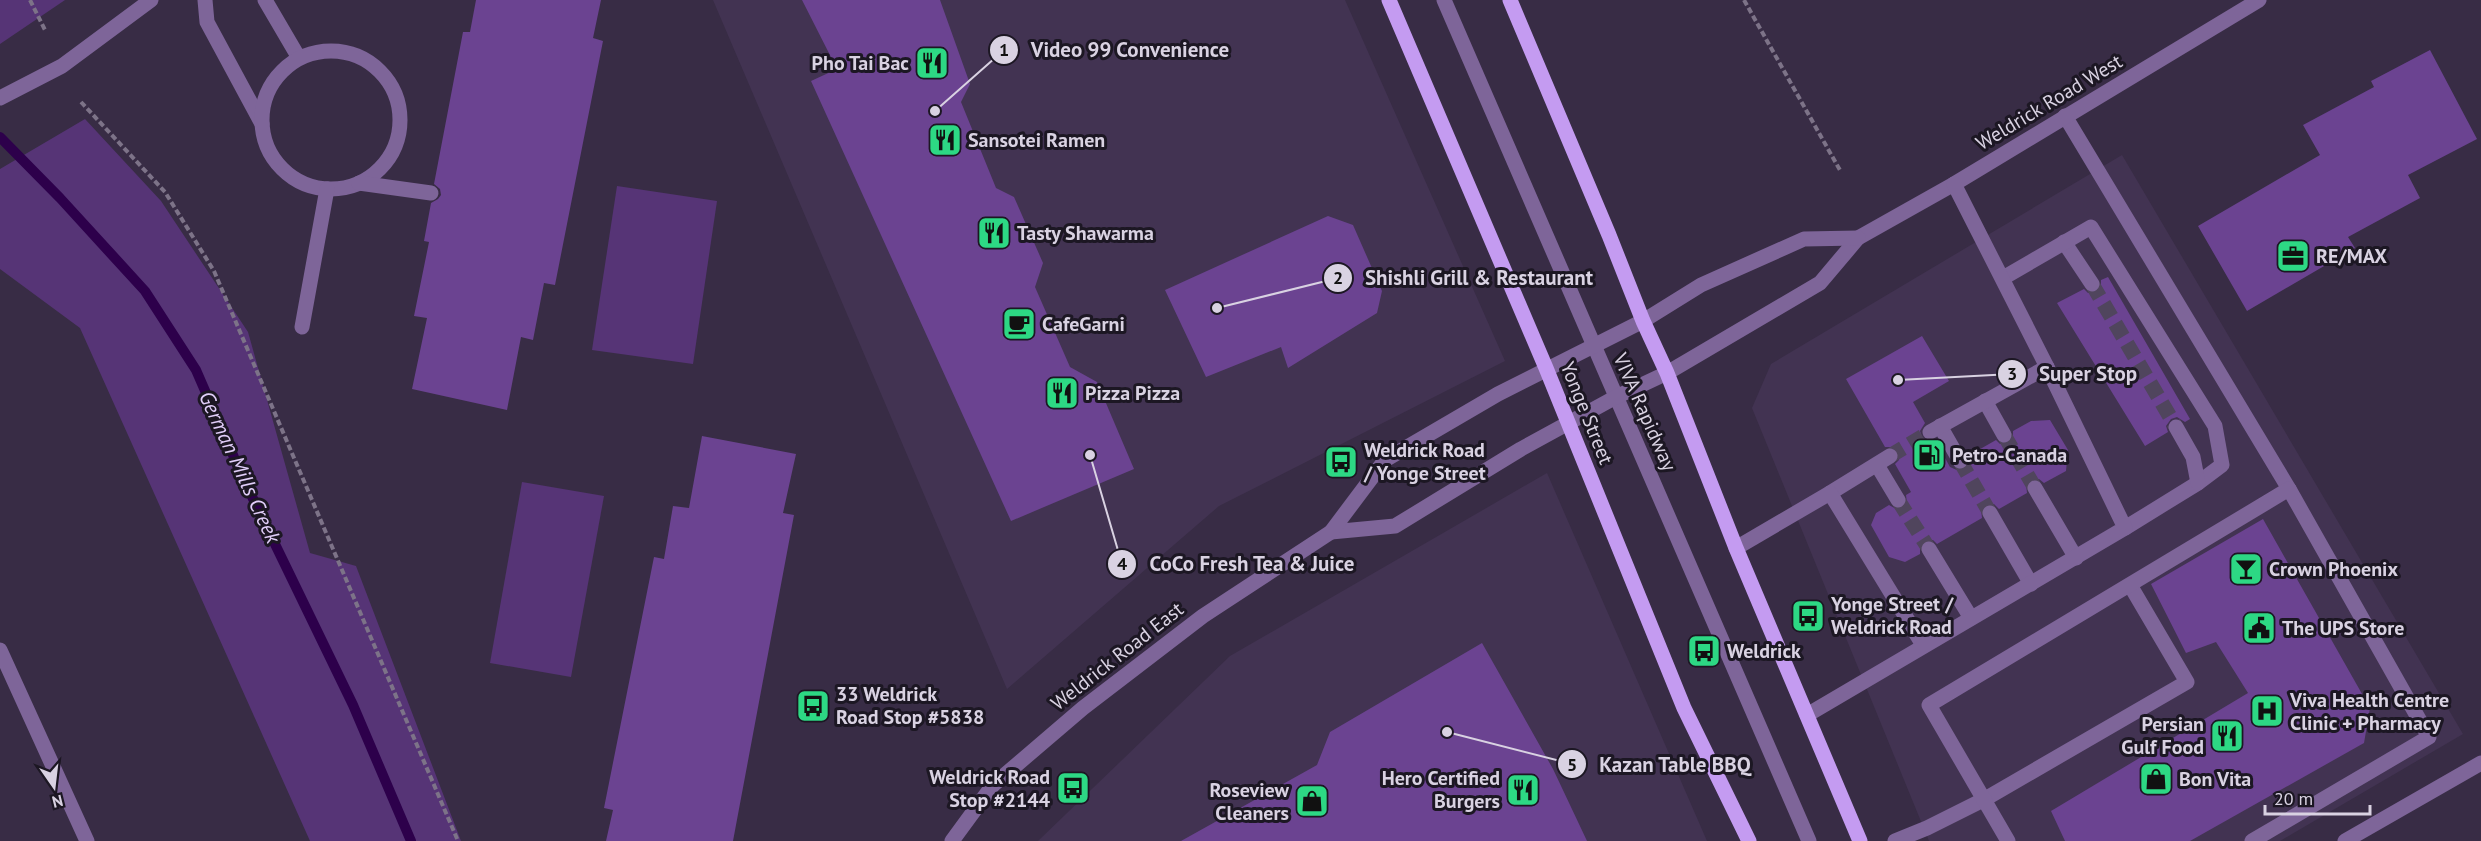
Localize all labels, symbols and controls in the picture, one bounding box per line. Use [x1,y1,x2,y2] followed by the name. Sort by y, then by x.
[989,31,1241,70] callout: Video 99 Convenience
[1030,36,1229,63] text: Video 99 Convenience
[999,38,1009,61] text: 1
[914,45,950,81] restaurant icon: Pho Tai Bac
[1971,48,2127,156] street label: Weldrick Road West
[812,50,909,76] place label: Pho Tai Bac
[927,122,963,158] restaurant icon: Sansotei Ramen
[968,127,1105,153] place label: Sansotei Ramen
[976,215,1012,251] restaurant icon: Tasty Shawarma
[1017,220,1154,246] place label: Tasty Shawarma
[2275,238,2311,274] office icon: RE/MAX
[2316,243,2387,269] place label: RE/MAX
[1323,258,1605,297] callout: Shishli Grill & Restaurant
[1365,264,1594,291] text: Shishli Grill & Restaurant
[1333,266,1343,289] text: 2
[1001,306,1037,342] cafe icon: CafeGarni
[1042,311,1125,337] place label: CafeGarni
[1607,348,1683,476] street label: VIVA Rapidway
[1997,354,2149,393] callout: Super Stop
[1555,358,1619,468] street label: Yonge Street
[2039,360,2137,387] text: Super Stop
[2007,362,2017,385] text: 3
[1044,375,1080,411] restaurant icon: Pizza Pizza
[1085,380,1180,406] place label: Pizza Pizza
[193,387,288,549] water label: German Mills Creek
[1363,437,1486,486] place label: Weldrick Road / Yonge Street
[1911,437,1947,473] fuel station icon: Petro-Canada
[1952,442,2067,468] place label: Petro-Canada
[1323,444,1359,480] bus stop icon: Weldrick Road / Yonge Street
[1107,544,1367,583] callout: CoCo Fresh Tea & Juice
[1150,550,1354,577] text: CoCo Fresh Tea & Juice
[2228,551,2264,587] bar icon: Crown Phoenix
[1117,552,1127,575] text: 4
[2269,556,2398,582] place label: Crown Phoenix
[1830,591,1954,640] place label: Yonge Street / Weldrick Road
[1045,596,1189,716] street label: Weldrick Road East
[1790,598,1826,634] bus stop icon: Yonge Street / Weldrick Road
[2241,610,2277,646] public building icon: The UPS Store
[2282,615,2405,641] place label: The UPS Store
[1686,633,1722,669] bus stop icon: Weldrick
[1727,638,1801,664] place label: Weldrick
[836,681,984,730] place label: 33 Weldrick Road Stop #5838
[2289,687,2449,736] place label: Viva Health Centre Clinic + Pharmacy
[795,688,831,724] bus stop icon: 33 Weldrick Road Stop #5838
[2249,693,2285,729] hospital icon: Viva Health Centre Clinic + Pharmacy
[2121,711,2204,760] place label: Persian Gulf Food
[2209,718,2245,754] restaurant icon: Persian Gulf Food
[1557,745,1763,784] callout: Kazan Table BBQ
[1599,751,1752,778] text: Kazan Table BBQ
[1567,753,1577,776] text: 5
[24,757,84,817] north arrow
[2138,761,2174,797] shop icon: Bon Vita
[929,764,1051,813] place label: Weldrick Road Stop #2144
[1382,765,1500,814] place label: Hero Certified Burgers
[2179,766,2251,792] place label: Bon Vita
[1055,770,1091,806] bus stop icon: Weldrick Road Stop #2144
[1505,772,1541,808] restaurant icon: Hero Certified Burgers
[1209,777,1290,826] place label: Roseview Cleaners
[2265,778,2370,816] scale bar
[1294,783,1330,819] shop icon: Roseview Cleaners
[2274,787,2313,810] text: 20 m
[50,791,65,813] text: N

